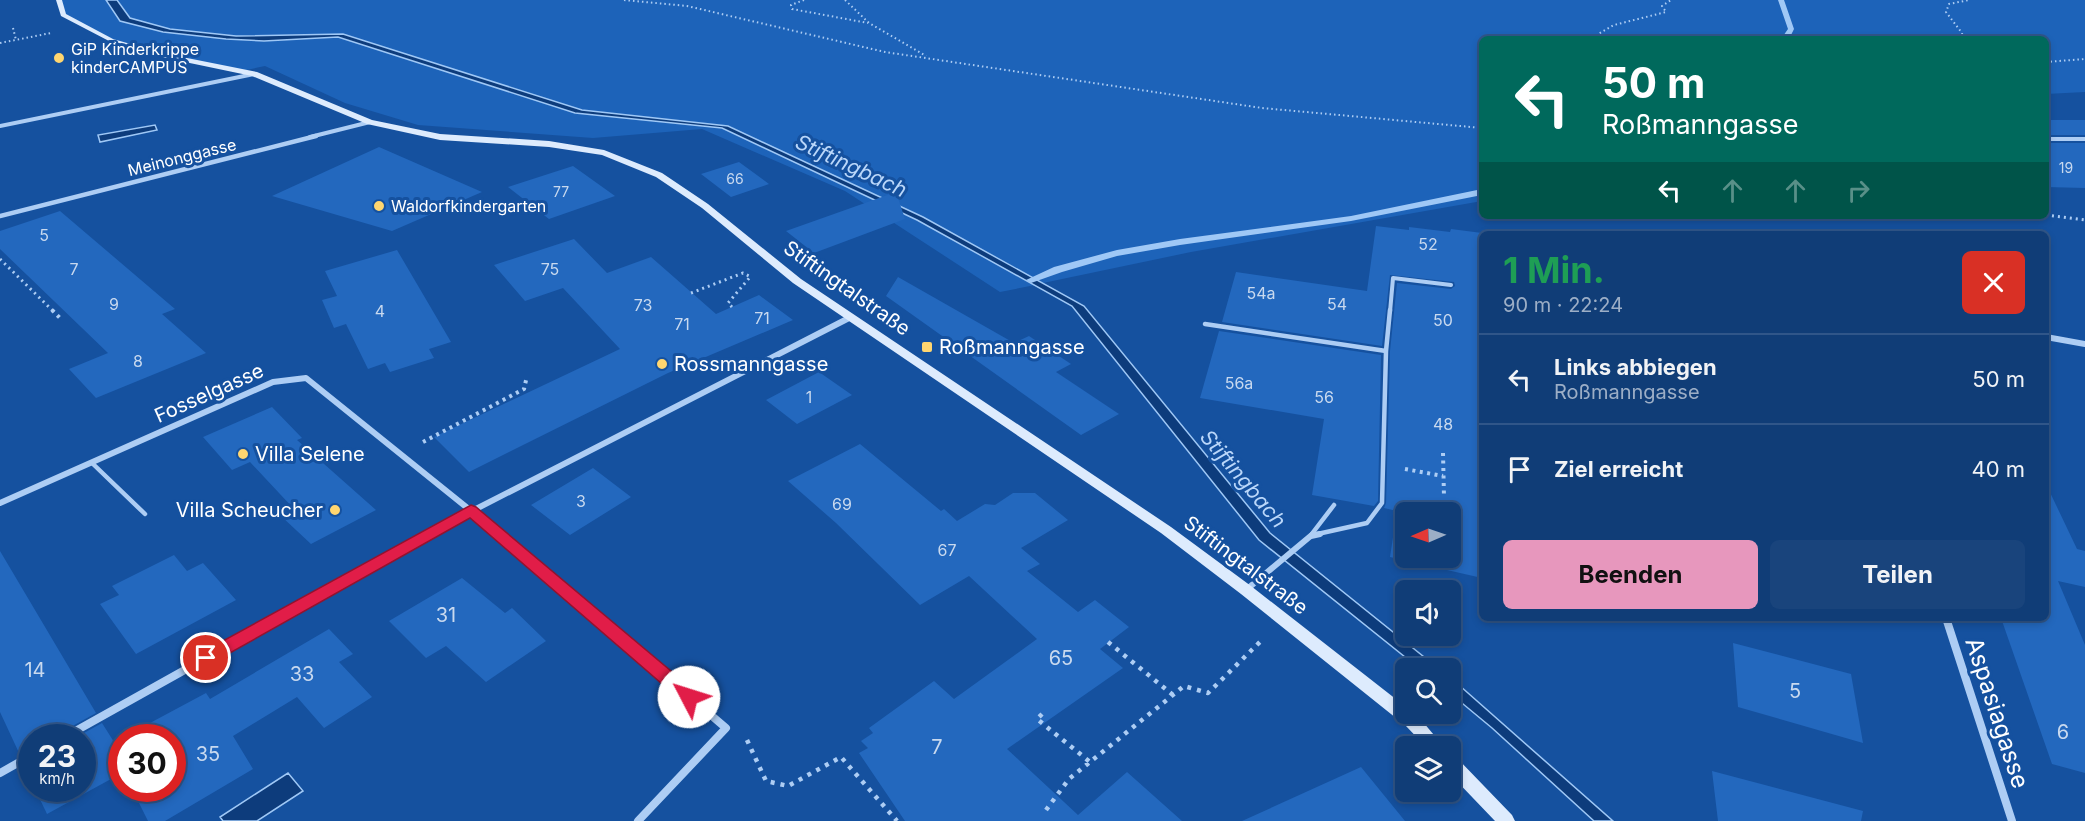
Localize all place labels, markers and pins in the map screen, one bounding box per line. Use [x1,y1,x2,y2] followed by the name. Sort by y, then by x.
[71,39,199,77] place label: GiP Kinderkrippe kinderCAMPUS
[52,51,66,65] marker: GiP Kinderkrippe kinderCAMPUS
[391,196,546,216] place label: Waldorfkindergarten
[372,199,386,213] marker: Waldorfkindergarten
[939,335,1085,359] place label: Roßmanngasse
[920,340,934,354] marker: Roßmanngasse
[674,352,828,376] place label: Rossmanngasse
[655,357,669,371] marker: Rossmanngasse
[255,442,365,466] place label: Villa Selene
[236,447,250,461] marker: Villa Selene
[176,498,323,522] place label: Villa Scheucher
[328,503,342,517] marker: Villa Scheucher
[180,632,231,683] pin

